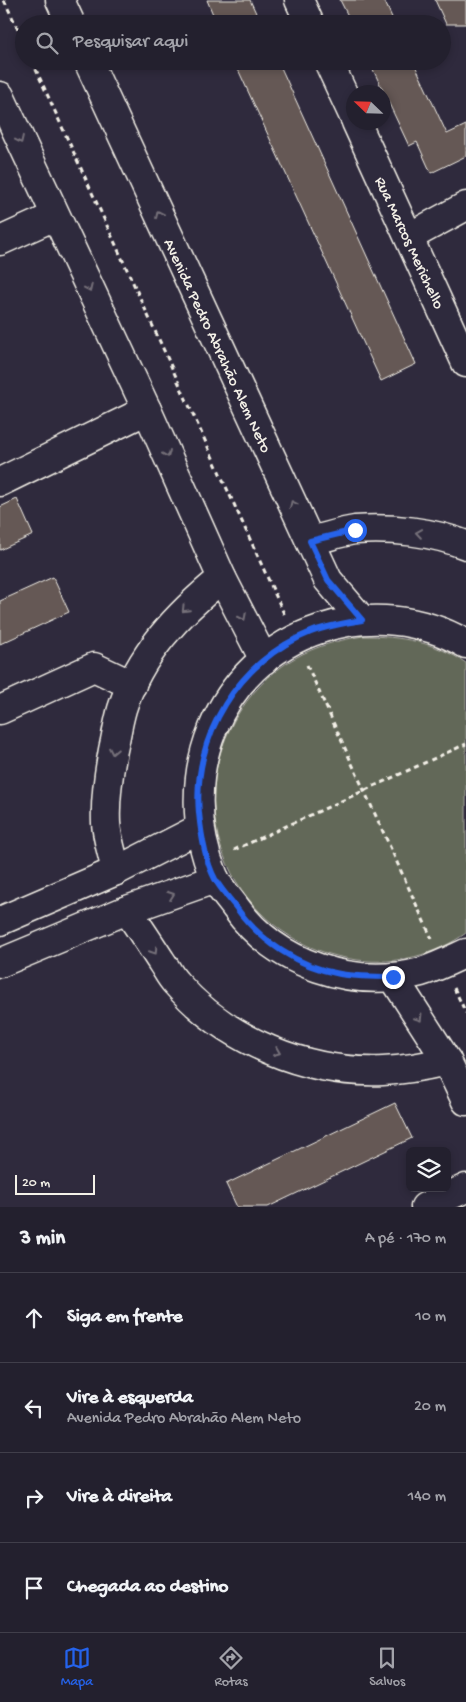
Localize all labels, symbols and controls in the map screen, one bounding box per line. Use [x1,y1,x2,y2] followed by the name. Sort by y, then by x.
[15,15,451,70] search box
[33,29,61,57] icon: search
[73,31,188,54] text: Pesquisar aqui
[346,85,391,130] north arrow
[14,135,24,144] one-way arrow
[369,174,447,313] street label: Rua Marcos Merichello
[154,210,165,219] one-way arrow
[158,236,274,457] street label: Avenida Pedro Abrahão Alem Neto
[83,283,93,292] one-way arrow
[160,449,171,458] one-way arrow
[289,500,299,509] one-way arrow
[344,519,367,542] route start
[415,529,423,539] one-way arrow
[182,603,191,612] one-way arrow
[236,612,246,621] one-way arrow
[109,747,119,756] one-way arrow
[166,890,175,900] one-way arrow
[148,945,157,955] one-way arrow
[382,966,405,989] route end
[413,1012,423,1021] one-way arrow
[272,1046,281,1057] one-way arrow
[406,1147,451,1192] map controls
[406,1147,451,1192] button: layers
[15,1172,95,1195] scale bar
[22,1175,50,1192] text: 20 m
[20,1227,65,1252] text: 3 min
[365,1230,446,1249] text: A pé · 170 m
[20,1304,48,1332] icon: ahead
[67,1306,183,1329] text: Siga em frente
[415,1308,446,1327] text: 10 m
[67,1387,193,1410] text: Vire à esquerda
[20,1394,48,1422] icon: left
[414,1398,446,1417] text: 20 m
[67,1410,301,1429] text: Avenida Pedro Abrahão Alem Neto
[20,1484,48,1512] icon: right
[67,1486,172,1509] text: Vire à direita
[408,1488,446,1507] text: 140 m
[20,1574,48,1602] icon: arrive
[67,1576,228,1599] text: Chegada ao destino
[61,1644,93,1691] tab: Mapa
[214,1644,248,1691] tab: Rotas
[369,1644,405,1691] tab: Salvos

